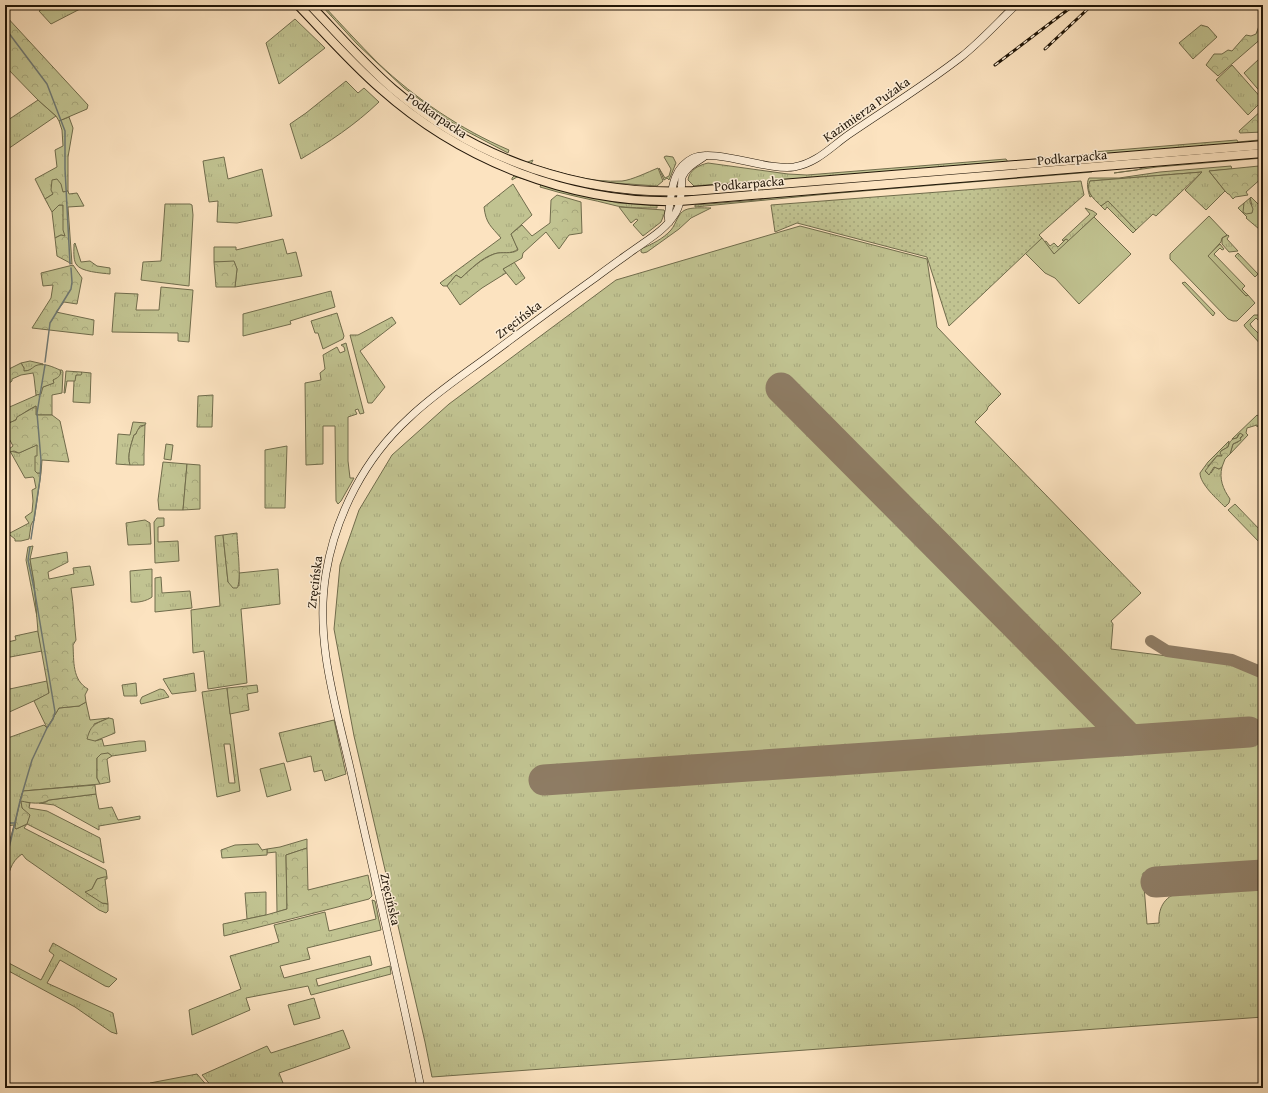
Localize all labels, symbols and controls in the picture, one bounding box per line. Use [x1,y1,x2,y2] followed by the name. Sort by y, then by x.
[819,72,914,147] street label: Kazimierza Pużaka
[402,88,472,143] street label: Podkarpacka
[1036,145,1109,170] street label: Podkarpacka
[713,171,786,196] street label: Podkarpacka
[491,295,546,343] street label: Zręcińska
[302,554,327,610] street label: Zręcińska
[375,871,406,928] street label: Zręcińska

